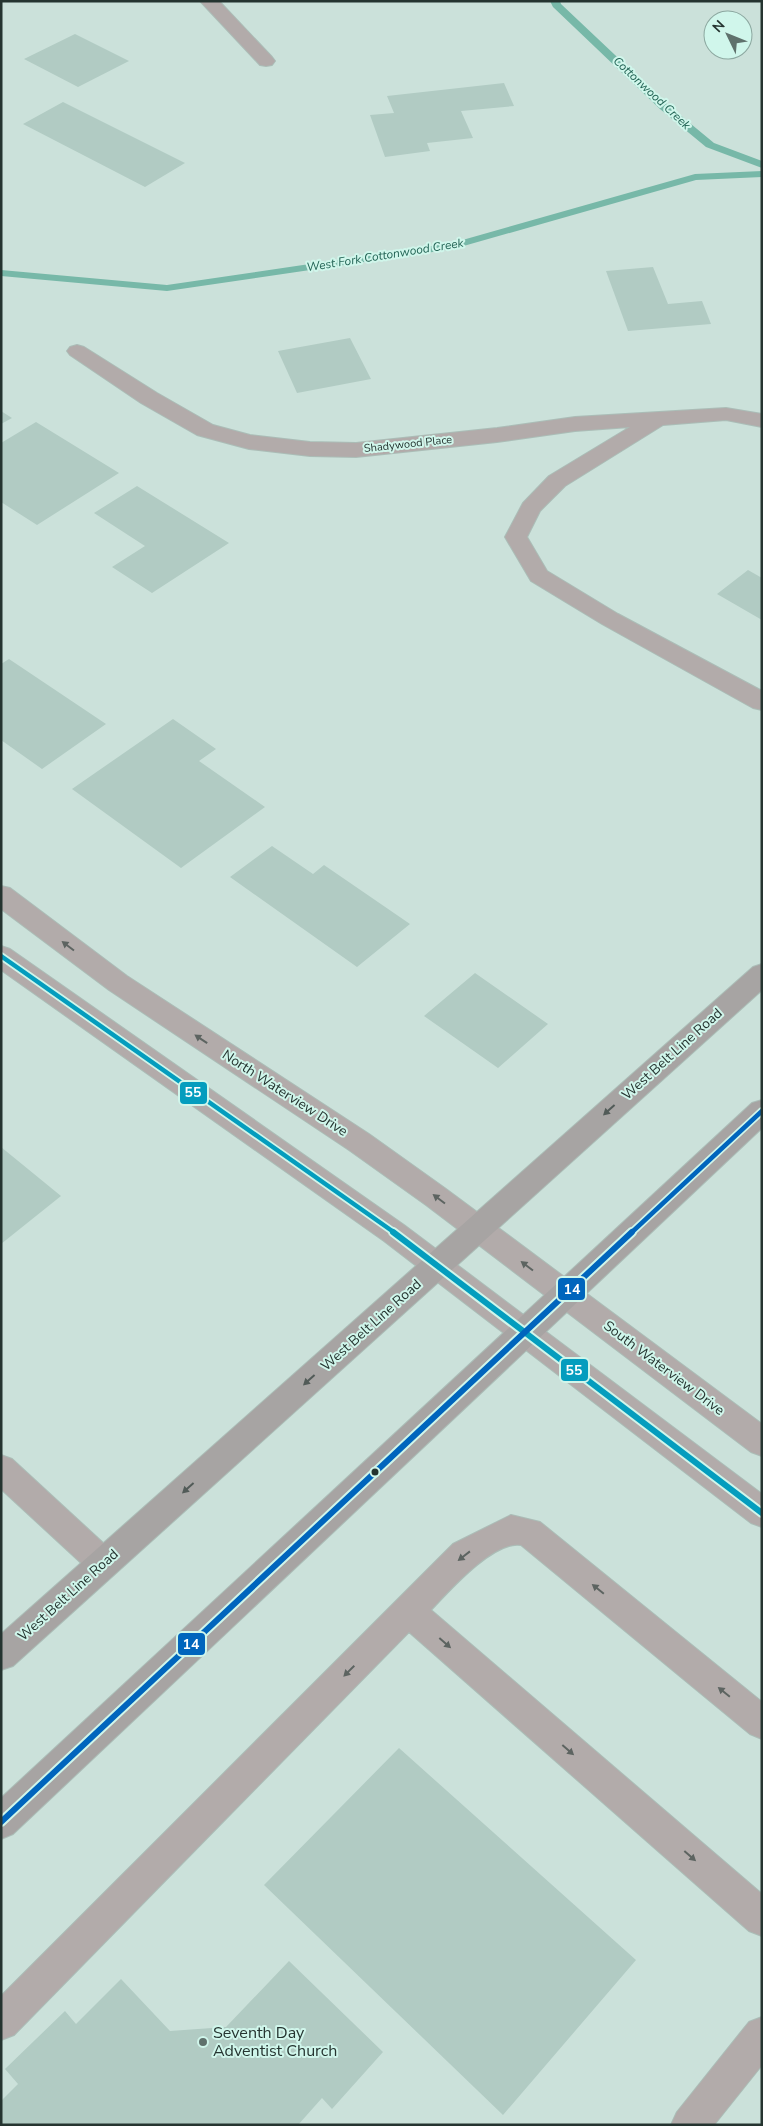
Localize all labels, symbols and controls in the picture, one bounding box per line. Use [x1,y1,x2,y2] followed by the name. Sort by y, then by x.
[703,10,753,60] north arrow
[708,16,729,37] text: N
[610,53,695,134] water label: Cottonwood Creek
[305,235,466,275] water label: West Fork Cottonwood Creek
[363,432,453,456] street label: Shadywood Place
[62,940,75,951] one-way arrow
[618,1004,726,1104] street label: West Belt Line Road
[195,1034,208,1044] one-way arrow
[219,1045,351,1141] street label: North Waterview Drive
[179,1081,208,1105] line badge: 55
[185,1083,201,1102] text: 55
[603,1104,615,1116] one-way arrow
[432,1194,446,1204] one-way arrow
[521,1260,534,1271] one-way arrow
[317,1275,425,1375] street label: West Belt Line Road
[557,1277,586,1301] line badge: 14
[564,1280,581,1299] text: 14
[600,1316,728,1420] street label: South Waterview Drive
[560,1358,589,1382] line badge: 55
[566,1361,582,1380] text: 55
[303,1374,315,1385] one-way arrow
[370,1467,380,1477] unlabelled marker
[182,1482,194,1494] one-way arrow
[14,1545,122,1645] street label: West Belt Line Road
[457,1551,470,1561] one-way arrow
[593,1583,605,1595] one-way arrow
[177,1632,206,1656] line badge: 14
[183,1635,200,1654] text: 14
[439,1637,451,1648] one-way arrow
[343,1665,355,1677] one-way arrow
[718,1687,730,1698] one-way arrow
[561,1744,574,1755] one-way arrow
[684,1850,696,1862] one-way arrow
[213,2022,337,2062] place label: Seventh Day Adventist Church
[197,2036,209,2048] marker: Seventh Day Adventist Church

